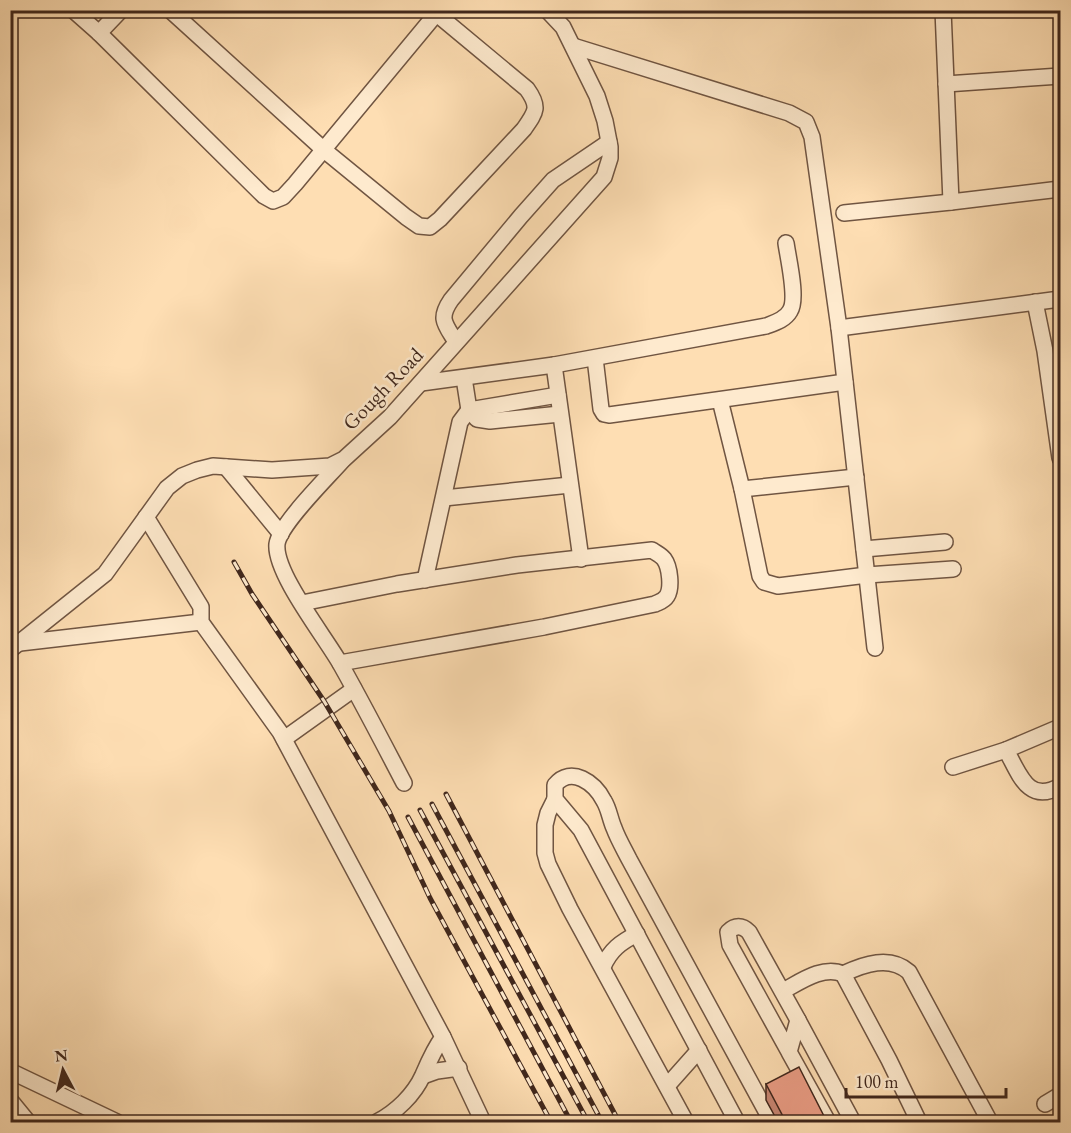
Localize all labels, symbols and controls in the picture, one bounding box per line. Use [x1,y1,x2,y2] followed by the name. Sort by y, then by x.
[337,341,429,436] street label: Gough Road
[33,1040,93,1100] north arrow
[54,1044,69,1067] text: N
[846,1061,1006,1099] scale bar
[855,1070,899,1093] text: 100 m

